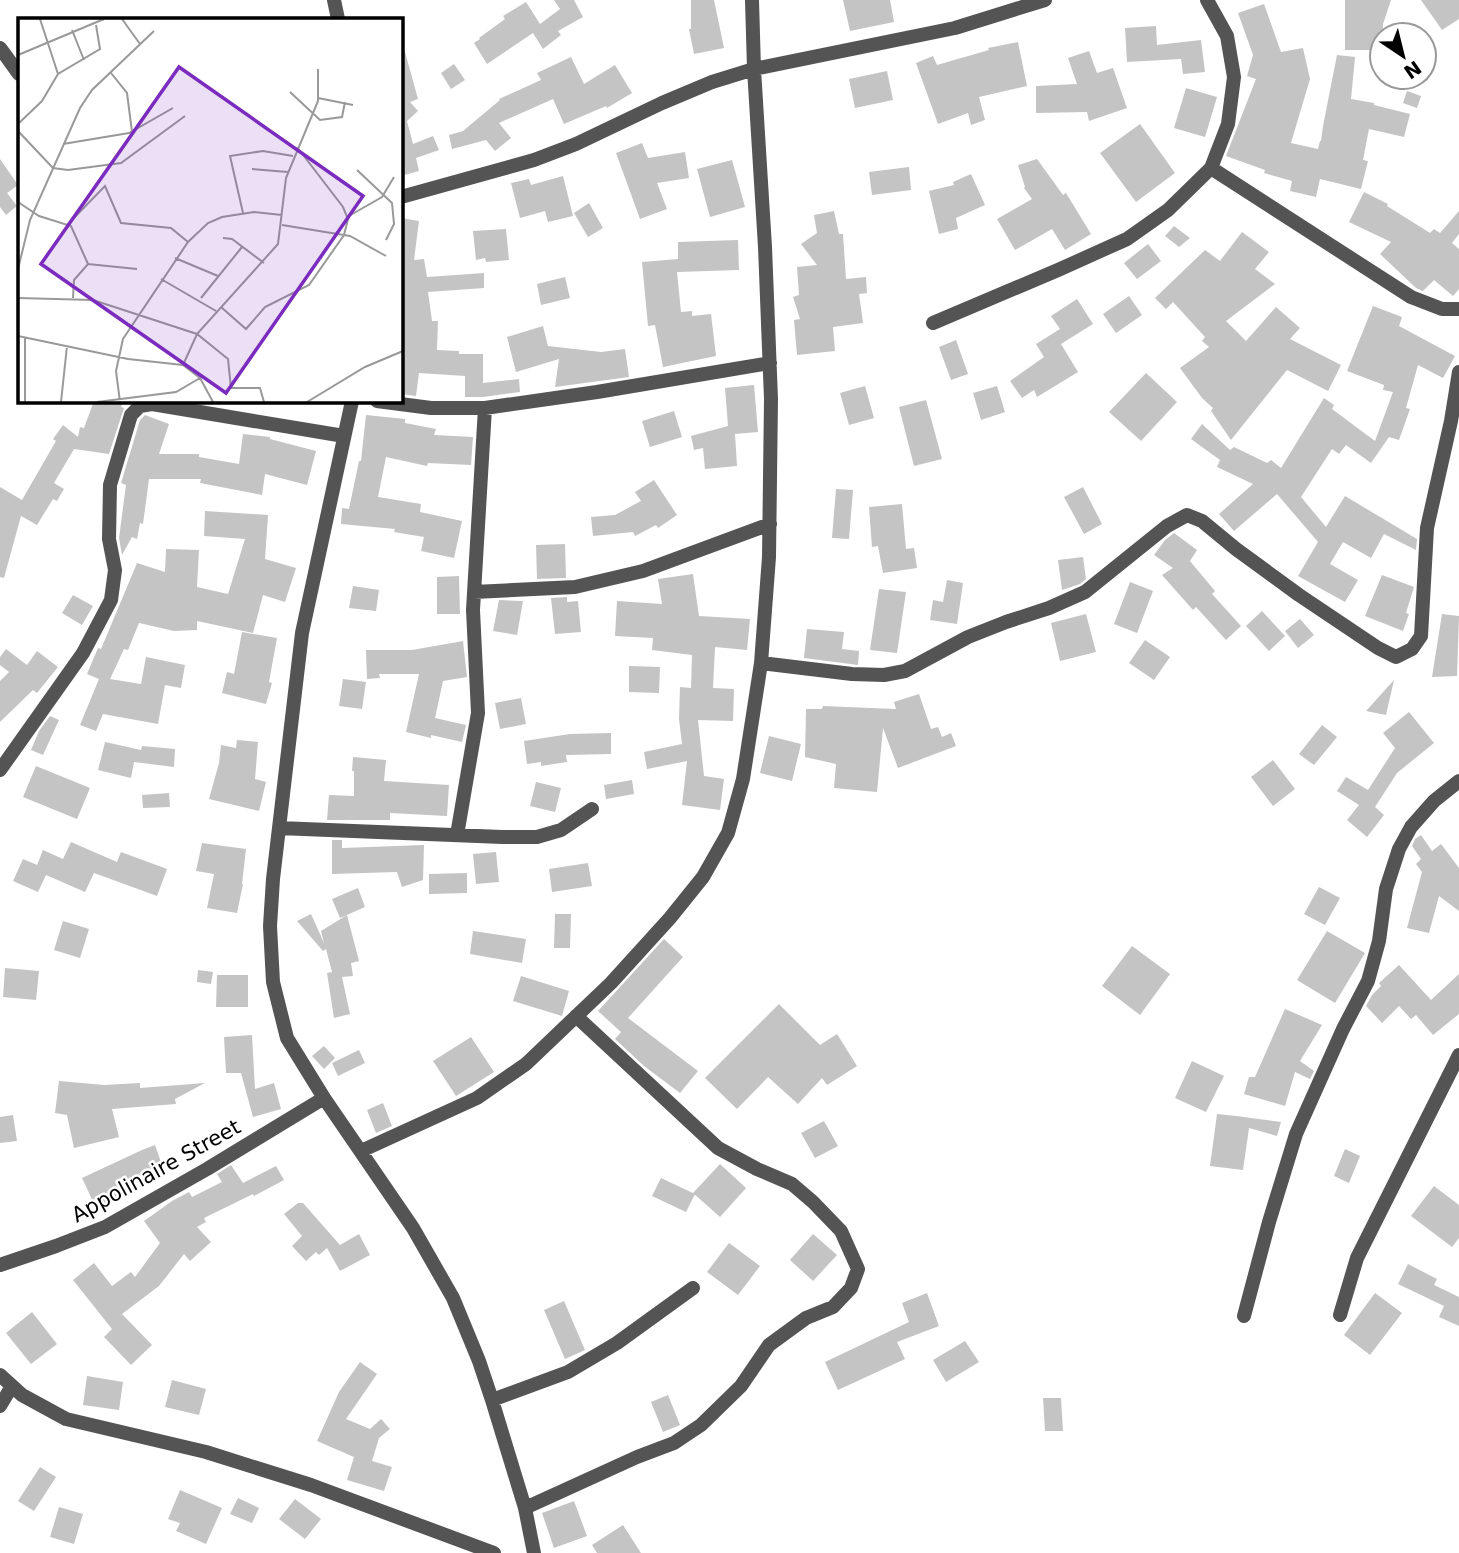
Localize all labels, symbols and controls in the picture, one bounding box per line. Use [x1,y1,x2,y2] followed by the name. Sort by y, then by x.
[18,18,402,402] inset map
[1368,21,1438,91] north arrow
[1400,56,1426,83] text: N
[67,1115,245,1227] street label: Appolinaire Street

